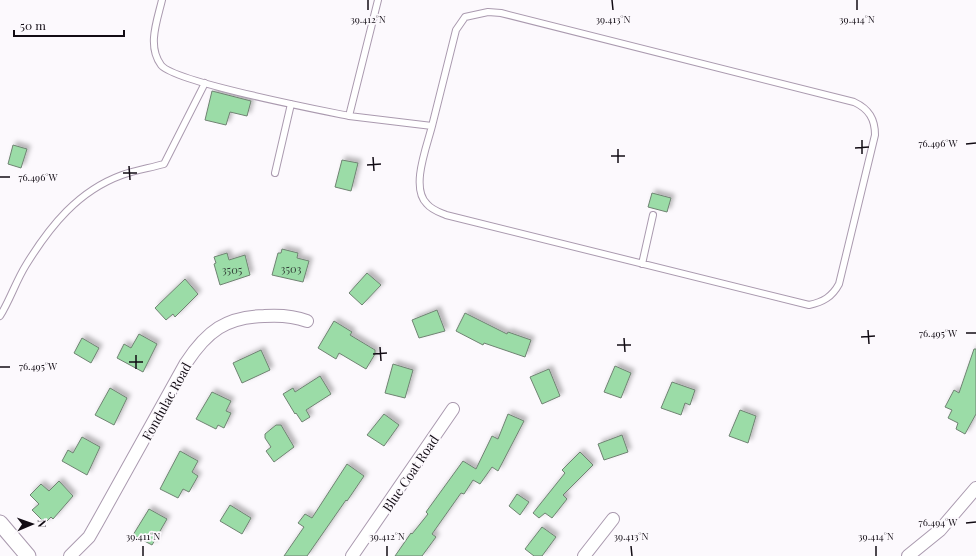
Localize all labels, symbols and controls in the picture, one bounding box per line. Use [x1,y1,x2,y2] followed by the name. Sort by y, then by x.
[14,12,124,38] scale bar
[350,12,386,26] text: 39.412°N
[595,12,631,26] text: 39.413°N
[839,12,875,26] text: 39.414°N
[20,17,46,33] text: 50 m
[918,136,959,150] text: 76.496°W
[18,170,59,184] text: 76.496°W
[280,261,302,276] house number: 3503
[222,262,243,277] house number: 3505
[919,326,958,340] text: 76.495°W
[19,359,58,373] text: 76.495°W
[138,359,195,443] street label: Fondulac Road
[378,431,442,515] street label: Blue Coat Road
[12,504,52,544] north arrow
[919,515,958,529] text: 76.494°W
[35,519,50,528] text: N
[126,529,160,543] text: 39.411°N
[369,529,405,543] text: 39.412°N
[613,529,649,543] text: 39.413°N
[858,529,894,543] text: 39.414°N

